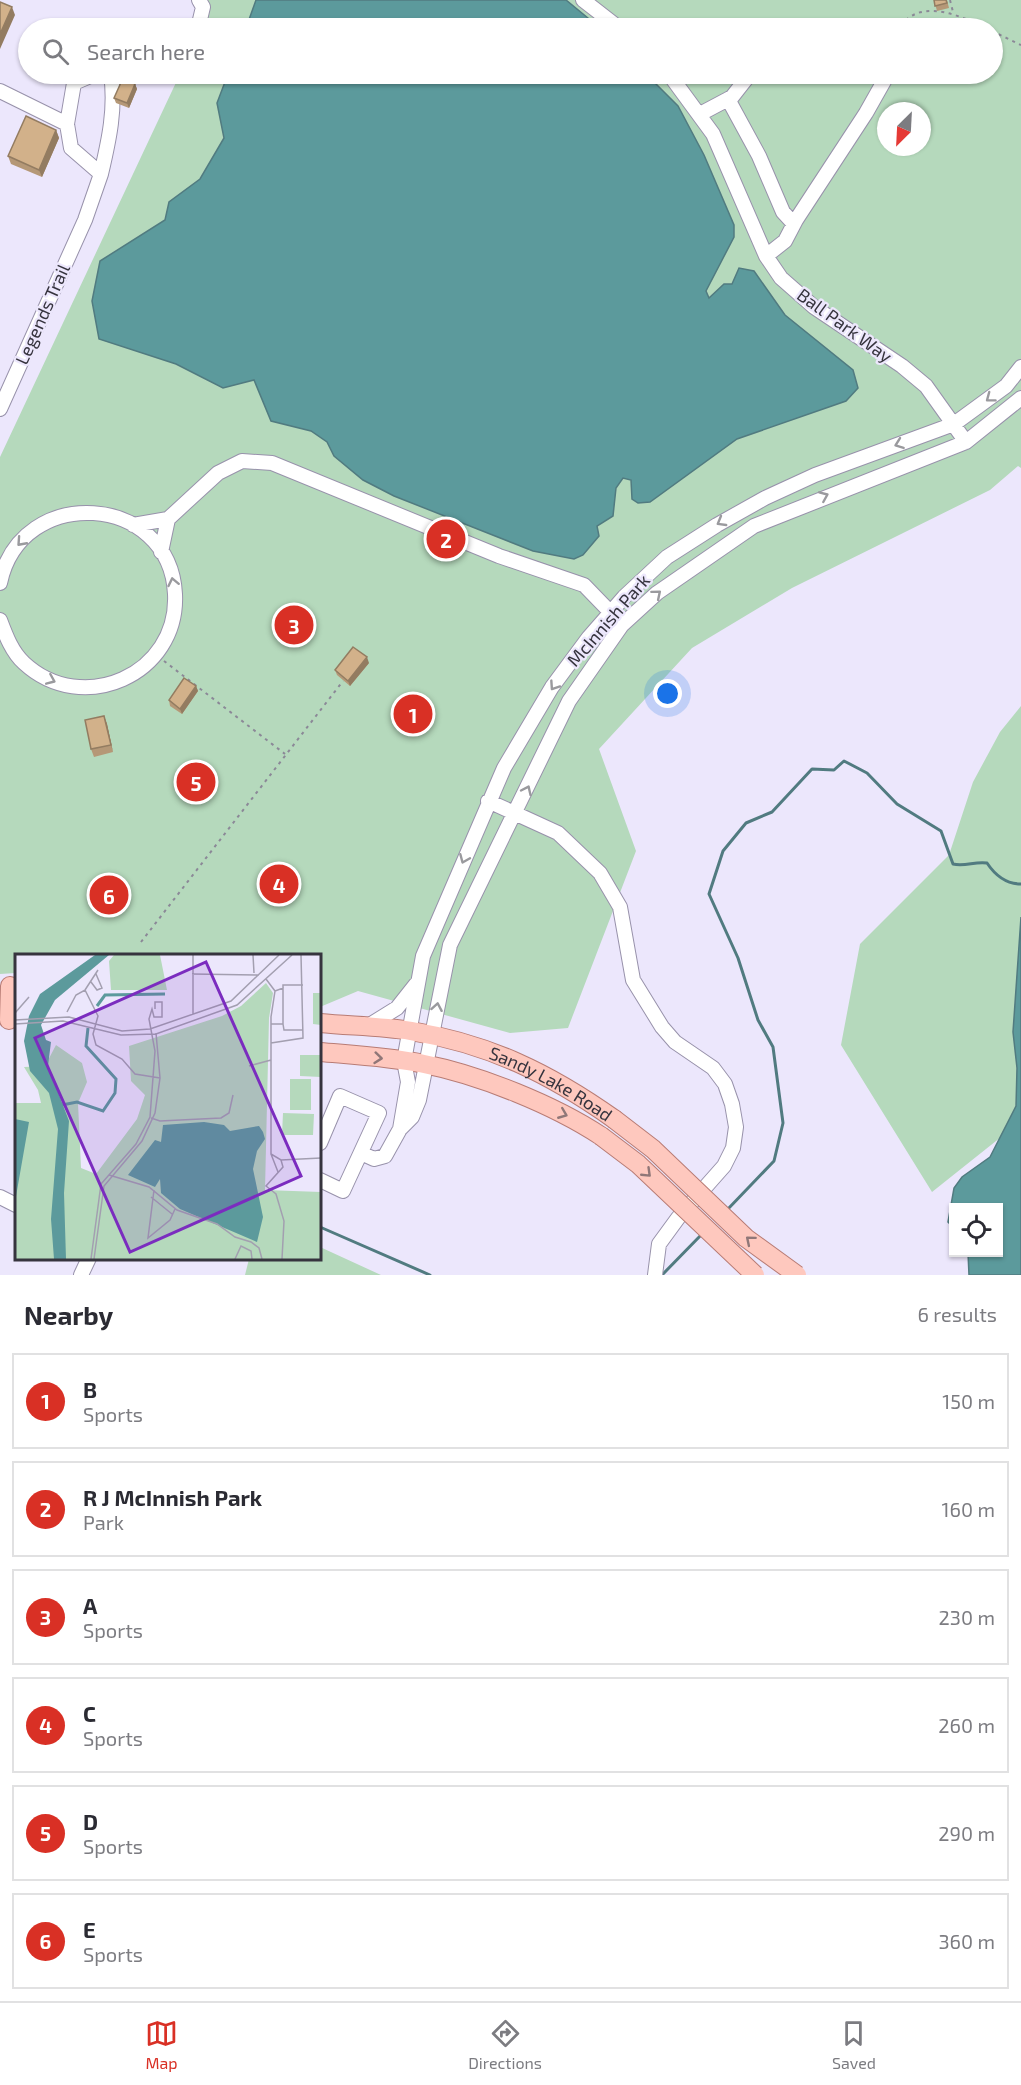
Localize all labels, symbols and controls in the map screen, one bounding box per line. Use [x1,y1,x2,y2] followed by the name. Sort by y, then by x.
[18,18,1003,84] search box
[39,35,72,68] icon: search
[87,38,205,64] text: Search here
[877,102,931,156] north arrow
[10,260,74,368] street label: Legends Trail
[793,283,897,367] street label: Ball Park Way
[986,391,997,402] one-way arrow
[895,437,906,449] one-way arrow
[818,491,829,503] one-way arrow
[717,515,727,527] one-way arrow
[426,516,466,562] pin: 2
[17,535,28,545] one-way arrow
[562,569,654,671] street label: McInnish Park
[167,577,180,587] one-way arrow
[650,590,661,601] one-way arrow
[274,602,314,648] pin: 3
[45,673,56,685] one-way arrow
[653,679,682,708] your location
[549,680,561,690] one-way arrow
[394,692,432,736] pin: 1
[176,760,216,804] pin: 5
[520,785,532,796] one-way arrow
[459,852,471,863] one-way arrow
[260,862,298,906] pin: 4
[90,872,128,918] pin: 6
[15,954,321,1260] inset map
[430,1002,442,1011] one-way arrow
[486,1041,617,1126] street label: Sandy Lake Road
[373,1051,382,1064] one-way arrow
[557,1107,568,1119] one-way arrow
[640,1165,651,1176] one-way arrow
[949,1203,1003,1257] map controls
[949,1203,1003,1257] button: locate
[746,1237,757,1248] one-way arrow
[24,1299,113,1330] text: Nearby
[917,1302,997,1326] text: 6 results
[83,1376,97,1402] text: B
[41,1389,50,1413] text: 1
[942,1389,995,1413] text: 150 m
[83,1402,143,1426] text: Sports
[83,1484,262,1510] text: R J McInnish Park
[40,1497,51,1521] text: 2
[942,1497,995,1521] text: 160 m
[83,1510,124,1534] text: Park
[83,1592,97,1618] text: A
[40,1605,51,1629] text: 3
[939,1605,995,1629] text: 230 m
[83,1618,143,1642] text: Sports
[83,1700,96,1726] text: C
[39,1713,52,1737] text: 4
[938,1713,995,1737] text: 260 m
[83,1726,143,1750] text: Sports
[83,1808,98,1834] text: D
[40,1821,51,1845] text: 5
[938,1821,995,1845] text: 290 m
[83,1834,143,1858] text: Sports
[83,1916,96,1942] text: E
[40,1929,51,1953] text: 6
[938,1929,995,1953] text: 360 m
[83,1942,143,1966] text: Sports
[145,2017,178,2072] tab: Map
[468,2017,542,2072] tab: Directions
[832,2017,876,2072] tab: Saved

